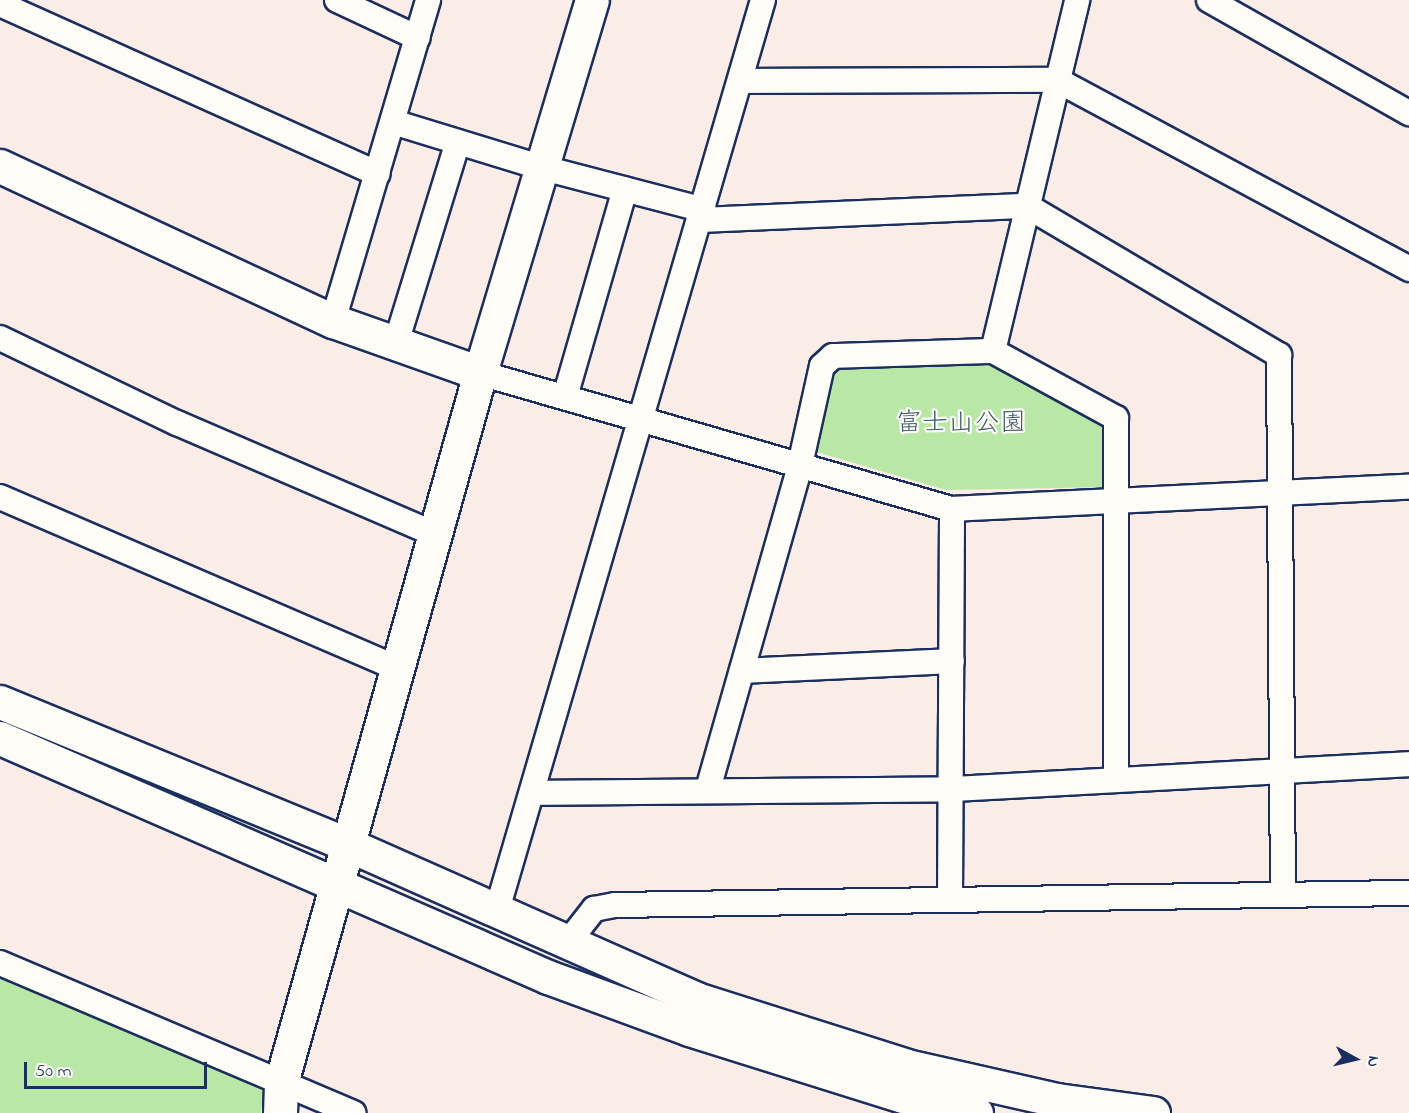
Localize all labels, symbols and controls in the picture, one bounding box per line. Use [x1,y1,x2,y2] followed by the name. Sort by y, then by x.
[896,409,1026,441] park label: 富士山公園
[1325,1029,1385,1089] north arrow
[27,1050,210,1088] scale bar
[1360,1054,1385,1069] text: N
[35,1059,72,1085] text: 50 m

